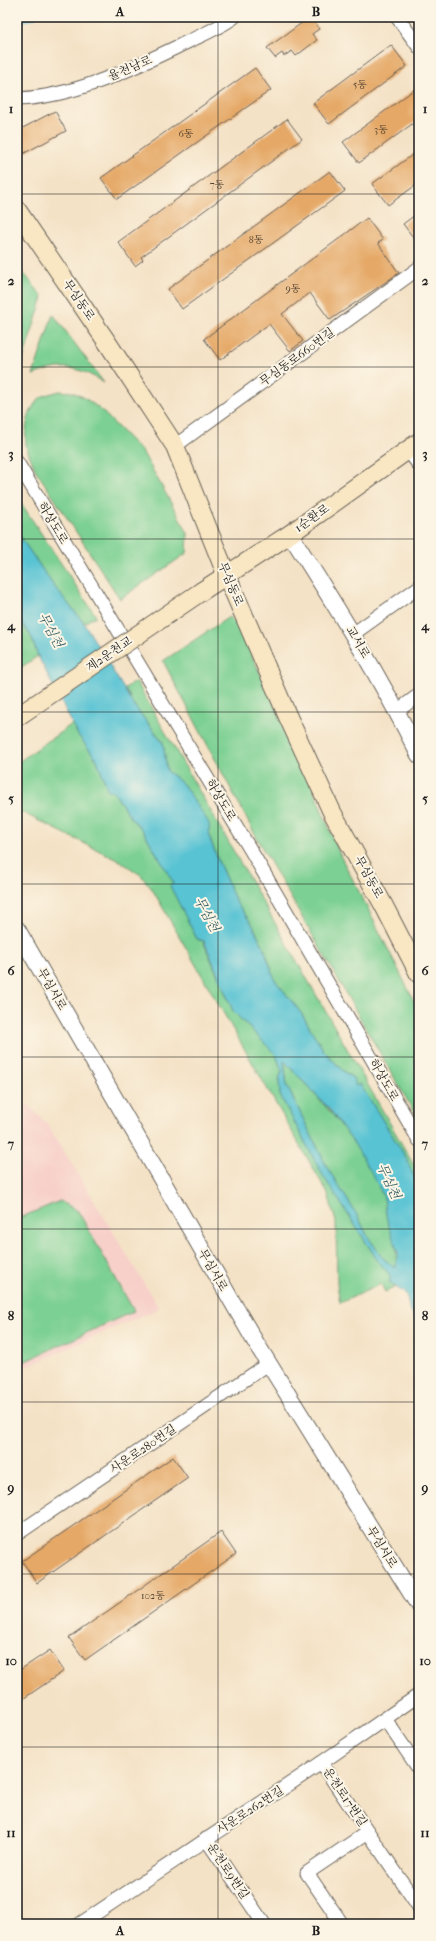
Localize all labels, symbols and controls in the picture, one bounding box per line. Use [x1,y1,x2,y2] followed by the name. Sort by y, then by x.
[115,4,125,19] text: A
[312,4,321,19] text: B
[106,52,154,84] street label: 율천남로
[353,79,367,91] house number: 5동
[9,101,14,116] text: 1
[423,101,428,116] text: 1
[374,124,388,136] house number: 3동
[178,128,194,140] house number: 6동
[210,179,225,191] house number: 7동
[249,234,264,246] house number: 8동
[8,273,15,288] text: 2
[422,273,429,288] text: 2
[60,277,98,323] street label: 무심동로
[286,283,301,295] house number: 9동
[257,325,337,389] street label: 무심동로660번길
[8,446,14,462] text: 3
[422,446,428,462] text: 3
[35,500,71,547] street label: 하상도로
[292,501,332,535] street label: 1순환로
[215,560,247,608] street label: 무심동로
[35,610,67,651] water label: 무심천
[6,618,16,634] text: 4
[420,618,430,634] text: 4
[343,623,373,661] street label: 교서로
[83,633,135,674] street label: 제2운천교
[203,777,239,824] street label: 하상도로
[8,791,14,806] text: 5
[422,791,428,806] text: 5
[352,853,387,901] street label: 무심동로
[191,894,223,935] water label: 무심천
[7,963,15,978] text: 6
[421,963,429,978] text: 6
[34,965,70,1013] street label: 무심서로
[366,1056,402,1104] street label: 하상도로
[7,1136,15,1151] text: 7
[421,1136,429,1151] text: 7
[374,1161,404,1203] water label: 무심천
[195,1246,231,1294] street label: 무심서로
[8,1308,15,1323] text: 8
[422,1308,429,1323] text: 8
[107,1422,179,1476] street label: 사운로280번길
[7,1480,15,1496] text: 9
[421,1480,429,1496] text: 9
[364,1524,400,1571] street label: 무심서로
[141,1590,165,1602] house number: 102동
[5,1653,17,1668] text: 10
[419,1653,431,1668] text: 10
[320,1765,370,1829] street label: 운천로17번길
[214,1783,286,1837] street label: 사운로262번길
[6,1825,16,1840] text: 11
[420,1825,430,1840] text: 11
[204,1840,252,1902] street label: 운천로9번길
[115,1923,125,1938] text: A
[312,1923,321,1938] text: B

